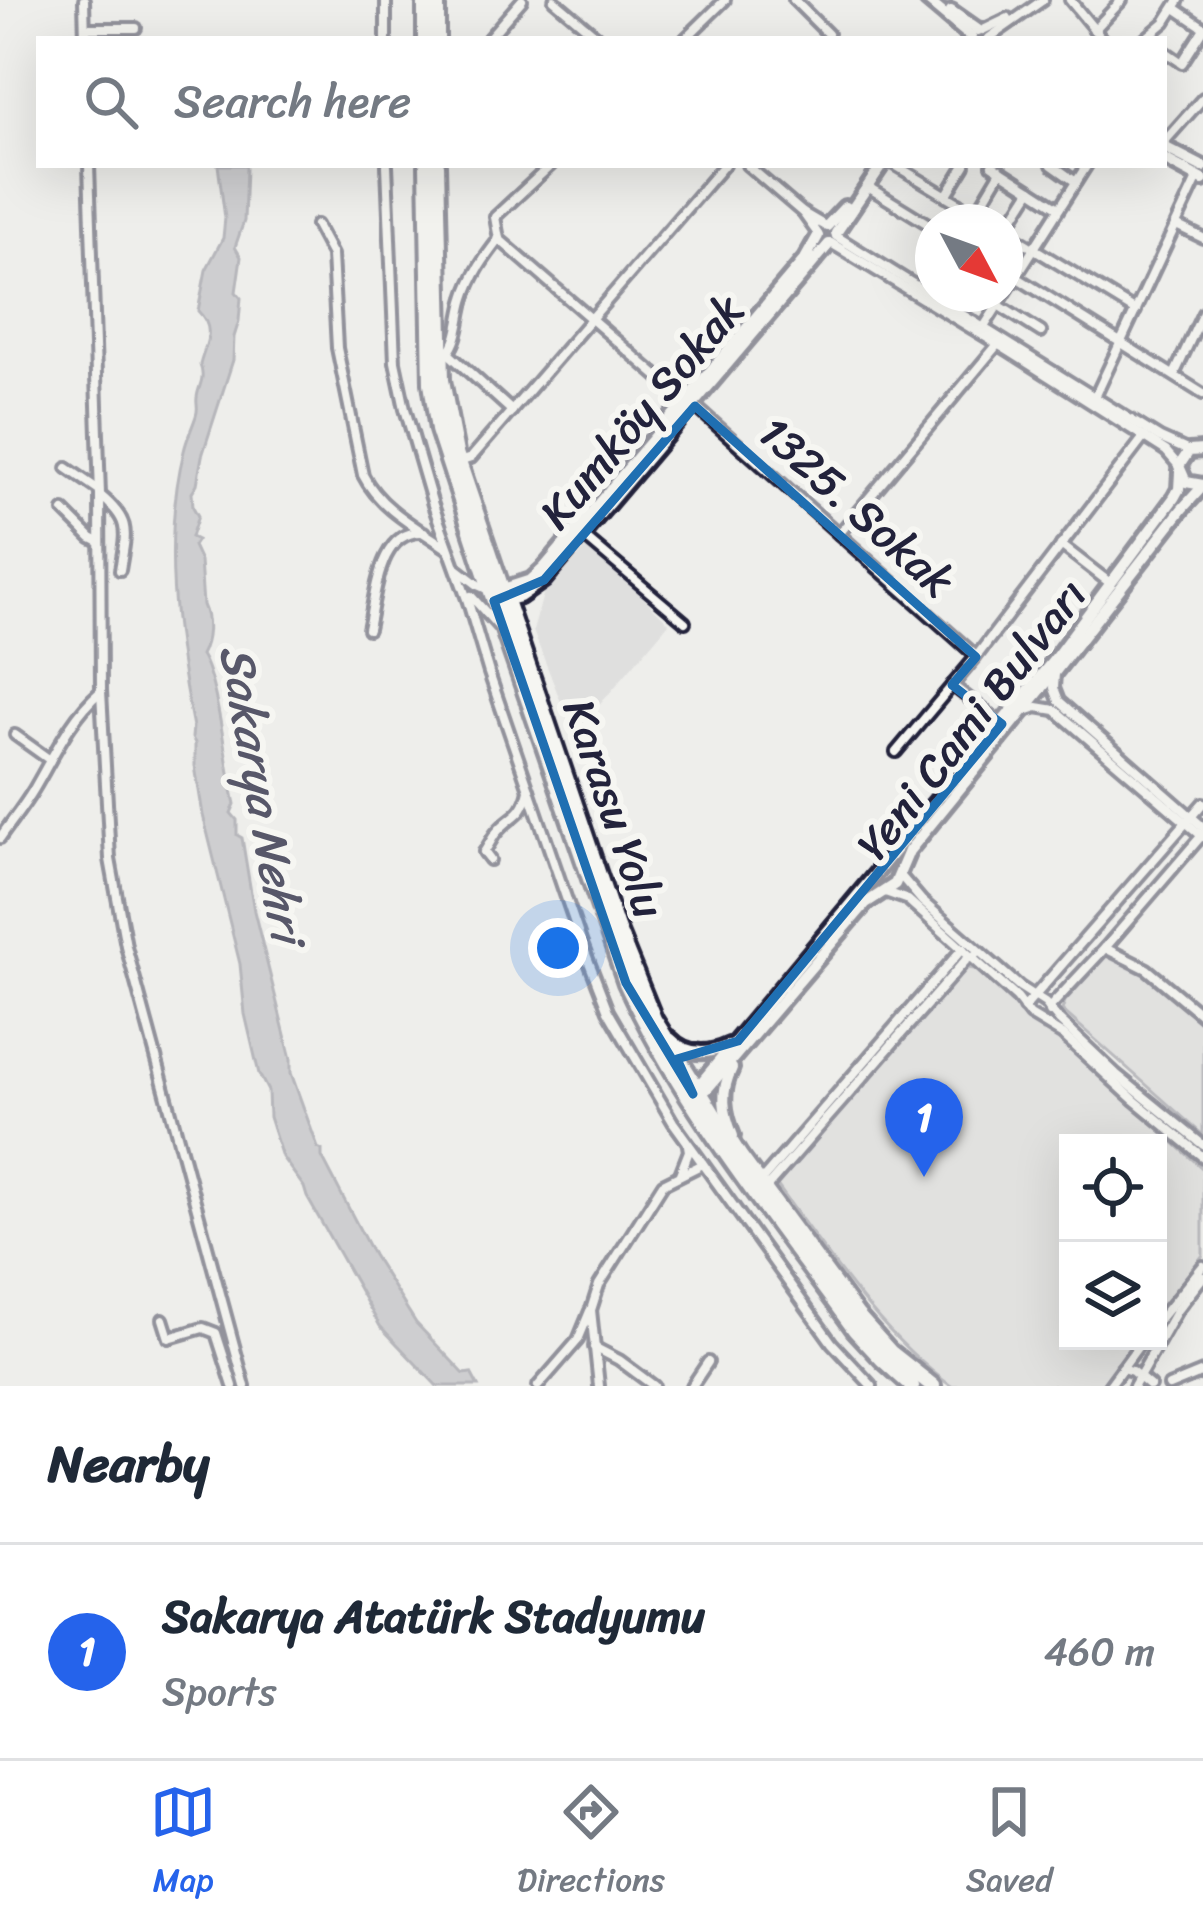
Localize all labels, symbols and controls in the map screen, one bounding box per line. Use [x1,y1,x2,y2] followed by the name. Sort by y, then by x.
[36,36,1167,168] search box
[174,62,411,142] text: Search here
[78,69,144,135] icon: search
[915,204,1023,312] north arrow
[518,275,765,548] street label: Kumköy Sokak
[739,395,974,618] street label: 1325. Sokak
[835,561,1108,879] street label: Yeni Cami Bulvarı
[195,638,332,957] water label: Sakarya Nehri
[539,688,689,929] street label: Karasu Yolu
[528,918,588,978] your location
[885,1078,963,1177] pin: 1
[1059,1134,1167,1350] map controls
[1059,1134,1167,1242] button: locate
[1059,1242,1167,1350] button: layers
[48,1419,209,1509] text: Nearby
[162,1577,705,1657] text: Sakarya Atatürk Stadyumu
[79,1617,95,1686] text: 1
[1044,1617,1155,1686] text: 460 m
[162,1657,277,1726] text: Sports
[150,1779,216,1909] tab: Map
[517,1779,665,1909] tab: Directions
[966,1779,1053,1909] tab: Saved

